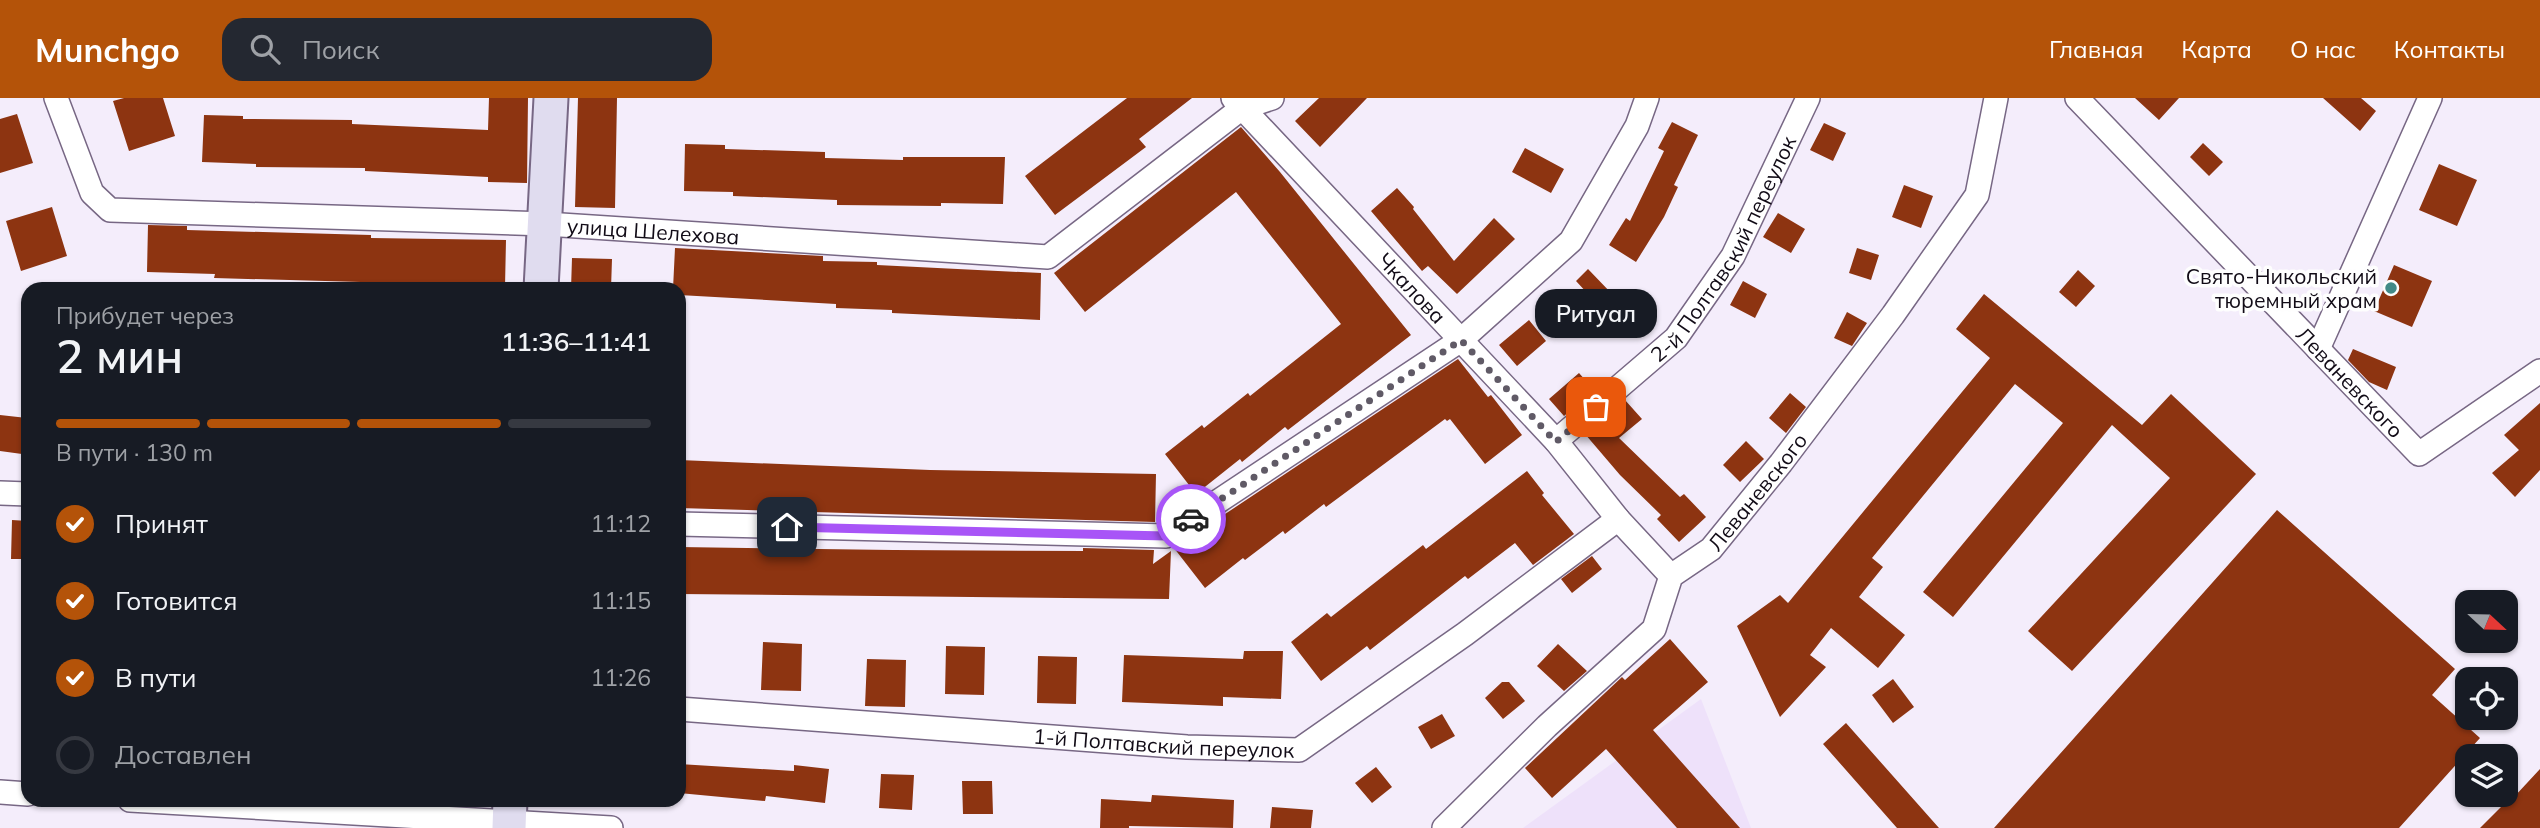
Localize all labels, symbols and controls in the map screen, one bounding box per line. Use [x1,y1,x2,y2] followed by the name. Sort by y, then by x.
[222,18,712,81] search box
[35,29,180,70] text: Munchgo
[246,30,284,68] icon: search
[302,33,379,66] text: Поиск
[2049,34,2143,64] text: Главная
[2181,34,2252,64] text: Карта
[2290,34,2356,64] text: О нас
[2394,34,2505,64] text: Контакты
[1645,131,1802,367] street label: 2-й Полтавский переулок
[566,212,740,250] street label: улица Шелехова
[1372,247,1451,329] street label: Чкалова
[2186,263,2377,313] place label: Свято-Никольский тюремный храм
[2383,280,2399,296] marker: Свято-Никольский тюремный храм
[1535,288,1657,337] callout: Ритуал
[1556,299,1636,328] text: Ритуал
[56,301,234,330] text: Прибудет через
[2291,321,2409,443] street label: Леваневского
[501,325,651,358] text: 11:36–11:41
[56,327,183,385] text: 2 мин
[1566,377,1626,437] pin
[1577,388,1615,426] icon: bag
[1702,427,1812,556] street label: Леваневского
[56,438,213,467] text: В пути · 130 m
[1156,484,1226,554] courier
[757,497,817,557] pin
[1172,500,1210,538] icon: car
[56,505,94,543] icon: check
[115,507,208,540] text: Принят
[768,508,806,546] icon: home
[591,509,651,538] text: 11:12
[56,582,94,620] icon: check
[115,584,238,617] text: Готовится
[591,586,651,615] text: 11:15
[2455,590,2518,653] north arrow
[2455,590,2518,807] map controls
[56,659,94,697] icon: check
[115,661,196,694] text: В пути
[591,663,651,692] text: 11:26
[2455,667,2518,730] button: locate
[1032,723,1295,763] street label: 1-й Полтавский переулок
[115,738,252,771] text: Доставлен
[2455,744,2518,807] button: layers

